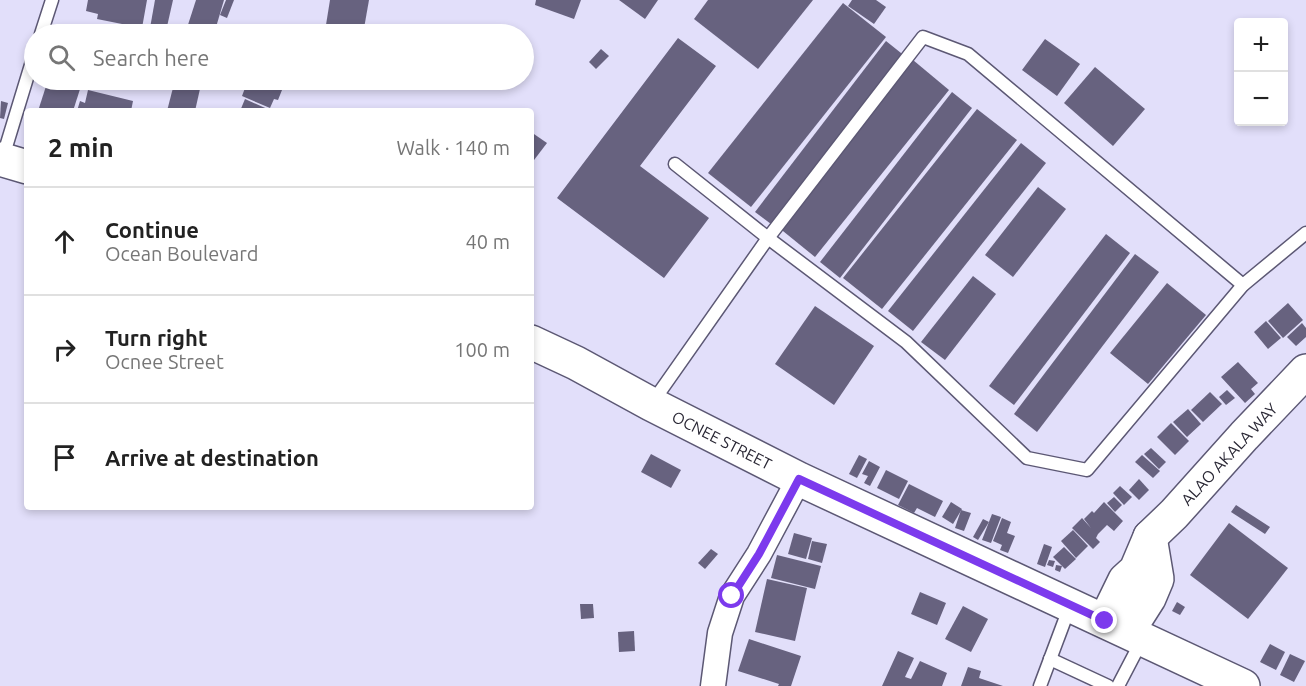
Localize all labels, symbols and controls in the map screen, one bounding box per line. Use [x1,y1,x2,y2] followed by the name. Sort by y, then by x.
[1234,18,1288,126] map controls
[1234,18,1288,72] button: +
[24,24,534,90] search box
[45,41,78,74] icon: search
[93,45,209,70] text: Search here
[1234,72,1288,126] button: −
[48,133,114,162] text: 2 min
[397,136,510,159] text: Walk · 140 m
[105,217,199,242] text: Continue
[48,225,81,258] icon: ahead
[466,230,510,253] text: 40 m
[105,242,258,265] text: Ocean Boulevard
[105,325,207,350] text: Turn right
[48,333,81,366] icon: right
[454,338,510,361] text: 100 m
[105,350,224,373] text: Ocnee Street
[1177,399,1281,508] street label: ALAO AKALA WAY
[669,407,775,473] street label: OCNEE STREET
[48,441,81,474] icon: arrive
[105,445,319,470] text: Arrive at destination
[718,582,744,608] route start
[1091,607,1117,633] route end

